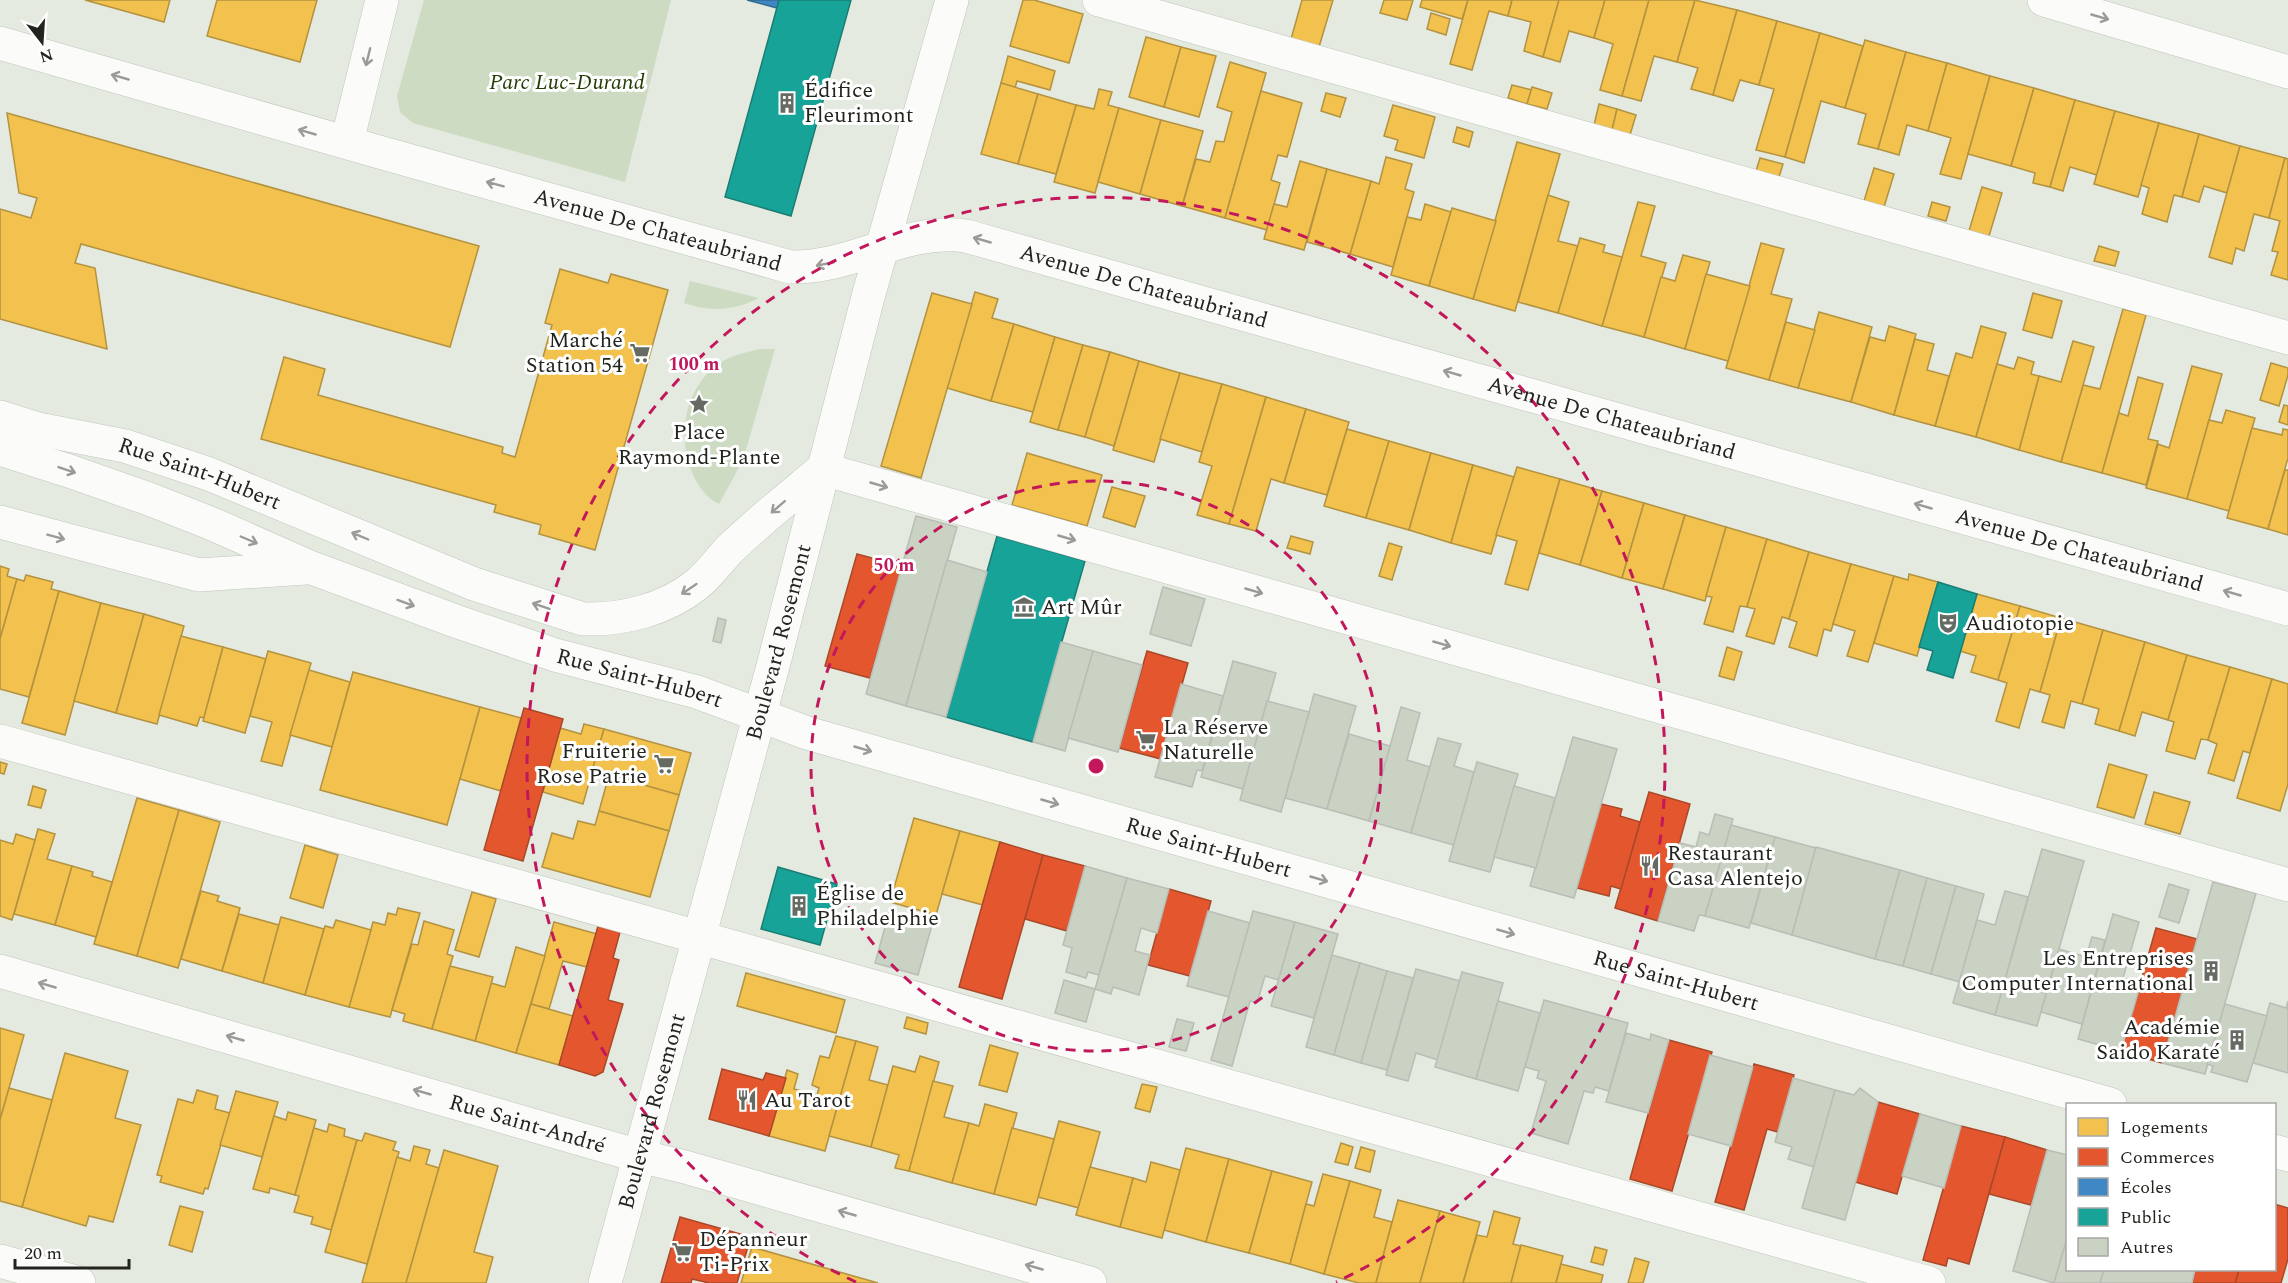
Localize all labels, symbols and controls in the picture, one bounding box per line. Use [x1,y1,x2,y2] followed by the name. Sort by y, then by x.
[12,12,72,72] north arrow
[2090,12,2109,23] one-way arrow
[36,42,56,69] text: N
[361,47,373,66] one-way arrow
[489,66,645,99] park label: Parc Luc-Durand
[111,71,130,82] one-way arrow
[804,74,914,132] place label: Édifice Fleurimont
[775,91,799,115] building icon: Édifice Fleurimont
[298,126,317,137] one-way arrow
[486,178,505,190] one-way arrow
[530,180,786,280] street label: Avenue De Chateaubriand
[973,234,992,245] one-way arrow
[1016,235,1272,337] street label: Avenue De Chateaubriand
[816,259,836,270] one-way arrow
[526,324,623,382] place label: Marché Station 54
[628,341,652,365] supermarket icon: Marché Station 54
[668,351,720,378] text: 100 m
[1443,367,1462,378] one-way arrow
[1484,367,1739,469] street label: Avenue De Chateaubriand
[687,392,711,416] place icon: Place Raymond-Plante
[618,416,780,474] place label: Place Raymond-Plante
[114,428,286,519] street label: Rue Saint-Hubert
[57,466,76,477] one-way arrow
[869,480,888,491] one-way arrow
[1951,499,2207,601] street label: Avenue De Chateaubriand
[1914,500,1933,511] one-way arrow
[770,501,786,514] one-way arrow
[351,530,369,541] one-way arrow
[47,532,66,543] one-way arrow
[1057,533,1076,544] one-way arrow
[239,535,257,546] one-way arrow
[737,540,820,744] street label: Boulevard Rosemont
[874,552,914,579] text: 50 m
[681,584,698,596] one-way arrow
[1244,586,1263,597] one-way arrow
[2223,587,2242,599] one-way arrow
[1041,591,1122,624] place label: Art Mûr
[1012,595,1036,619] museum icon: Art Mûr
[397,598,415,609] one-way arrow
[532,600,551,611] one-way arrow
[1965,607,2074,640] place label: Audiotopie
[1936,611,1960,635] theatre icon: Audiotopie
[1432,639,1451,651] one-way arrow
[553,640,728,717] street label: Rue Saint-Hubert
[1163,711,1268,769] place label: La Réserve Naturelle
[1134,728,1158,752] supermarket icon: La Réserve Naturelle
[536,735,647,793] place label: Fruiterie Rose Patrie
[853,744,872,755] one-way arrow
[652,752,676,776] supermarket icon: Fruiterie Rose Patrie
[1086,756,1106,776] centre of rings
[1041,797,1060,809] one-way arrow
[1122,808,1296,887] street label: Rue Saint-Hubert
[1667,837,1803,895] place label: Restaurant Casa Alentejo
[1638,854,1662,878] restaurant icon: Restaurant Casa Alentejo
[1309,874,1328,885] one-way arrow
[816,877,939,935] place label: Église de Philadelphie
[787,894,811,918] building icon: Église de Philadelphie
[1496,927,1515,939] one-way arrow
[1589,941,1763,1020] street label: Rue Saint-Hubert
[1961,942,2194,1000] place label: Les Entreprises Computer International
[2199,959,2223,983] building icon: Les Entreprises Computer International
[38,979,57,990] one-way arrow
[609,1009,694,1213] street label: Boulevard Rosemont
[2096,1011,2220,1069] place label: Académie Saido Karaté
[2225,1028,2249,1052] building icon: Académie Saido Karaté
[226,1032,245,1044] one-way arrow
[764,1084,851,1117] place label: Au Tarot
[445,1085,610,1162] street label: Rue Saint-André
[413,1086,432,1097] one-way arrow
[735,1088,759,1112] restaurant icon: Au Tarot
[2066,1103,2276,1271] legend
[2120,1114,2208,1141] text: Logements
[2120,1144,2215,1171] text: Commerces
[2120,1174,2172,1201] text: Écoles
[2120,1204,2171,1231] text: Public
[837,1207,856,1219] one-way arrow
[699,1223,808,1281] place label: Dépanneur Ti-Prix
[15,1232,129,1270] scale bar
[2120,1234,2173,1261] text: Autres
[24,1240,62,1267] text: 20 m
[670,1240,694,1264] supermarket icon: Dépanneur Ti-Prix
[1025,1261,1044,1272] one-way arrow

